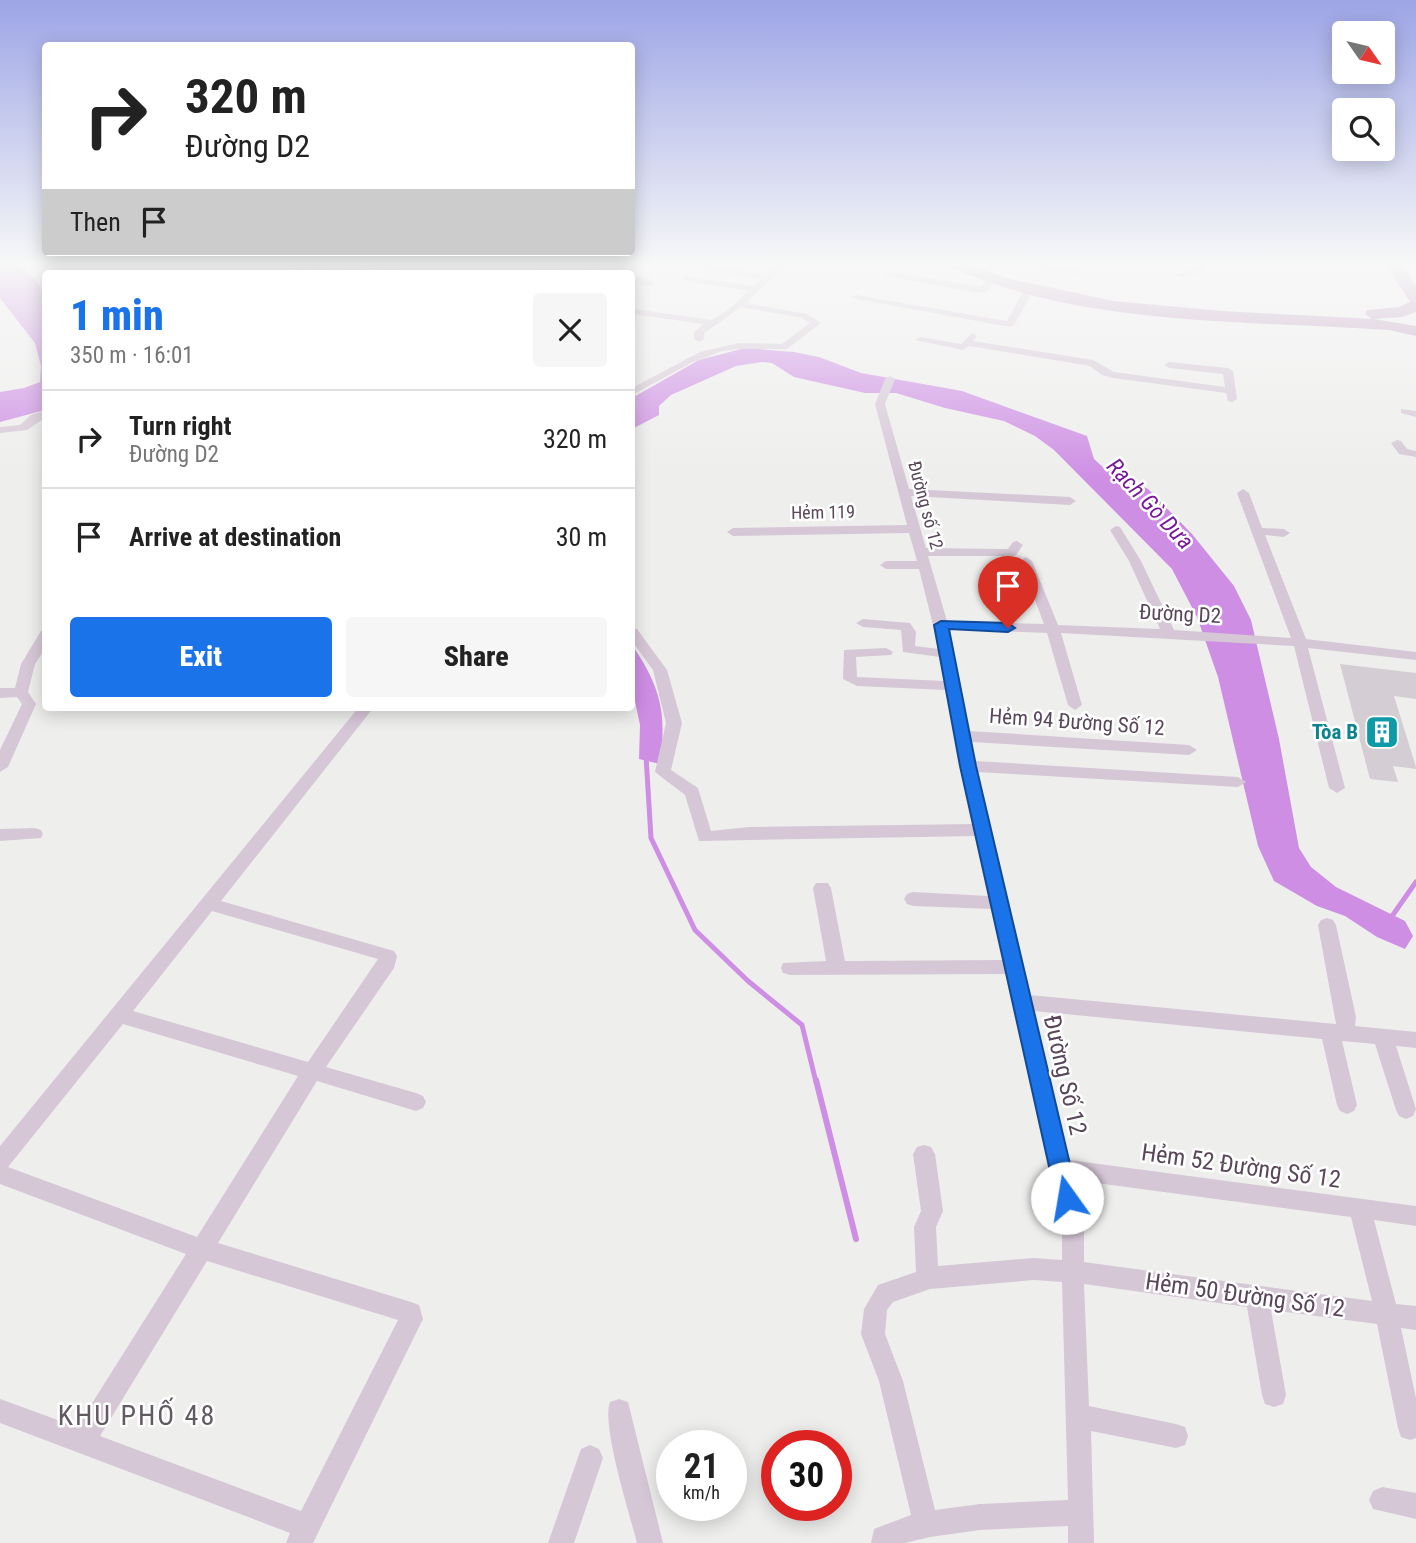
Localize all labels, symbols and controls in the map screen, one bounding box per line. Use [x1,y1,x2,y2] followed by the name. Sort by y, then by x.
[1332,21,1395,84] north arrow
[1332,21,1395,161] map controls
[185,68,307,125] text: 320 m
[70,70,161,161] icon: right
[1332,98,1395,161] button: search
[185,127,310,165] text: Đường D2
[135,203,173,241] icon: arrive
[70,207,121,237] text: Then
[70,291,164,340] text: 1 min
[533,293,607,367] button: close
[70,342,194,369] text: 350 m · 16:01
[129,411,231,441] text: Turn right
[70,420,108,458] icon: right
[543,424,607,454] text: 320 m
[129,441,219,468] text: Đường D2
[1101,453,1199,555] water label: Rạch Gò Dưa
[904,459,948,551] street label: Đường số 12
[791,501,855,523] street label: Hẻm 119
[70,518,108,556] icon: arrive
[129,522,341,552] text: Arrive at destination
[556,522,607,552] text: 30 m
[978,556,1038,628] pin
[989,567,1027,605] icon: arrive
[1138,600,1222,628] street label: Đường D2
[70,617,332,697] button: Exit
[346,617,607,697] button: Share
[988,704,1166,740] street label: Hẻm 94 Đường Số 12
[1363,713,1401,751] building icon: Tòa B
[1312,720,1358,744] place label: Tòa B
[1038,1012,1092,1138] street label: Đường Số 12
[1140,1138,1342,1194] street label: Hẻm 52 Đường Số 12
[1030,1161,1104,1235] position arrow
[1144,1267,1346,1323] street label: Hẻm 50 Đường Số 12
[58,1397,216,1432] district label: KHU PHỐ 48
[761,1430,852,1521] speed limit sign: 30
[684,1446,719,1487] text: 21
[683,1482,720,1503] text: km/h

